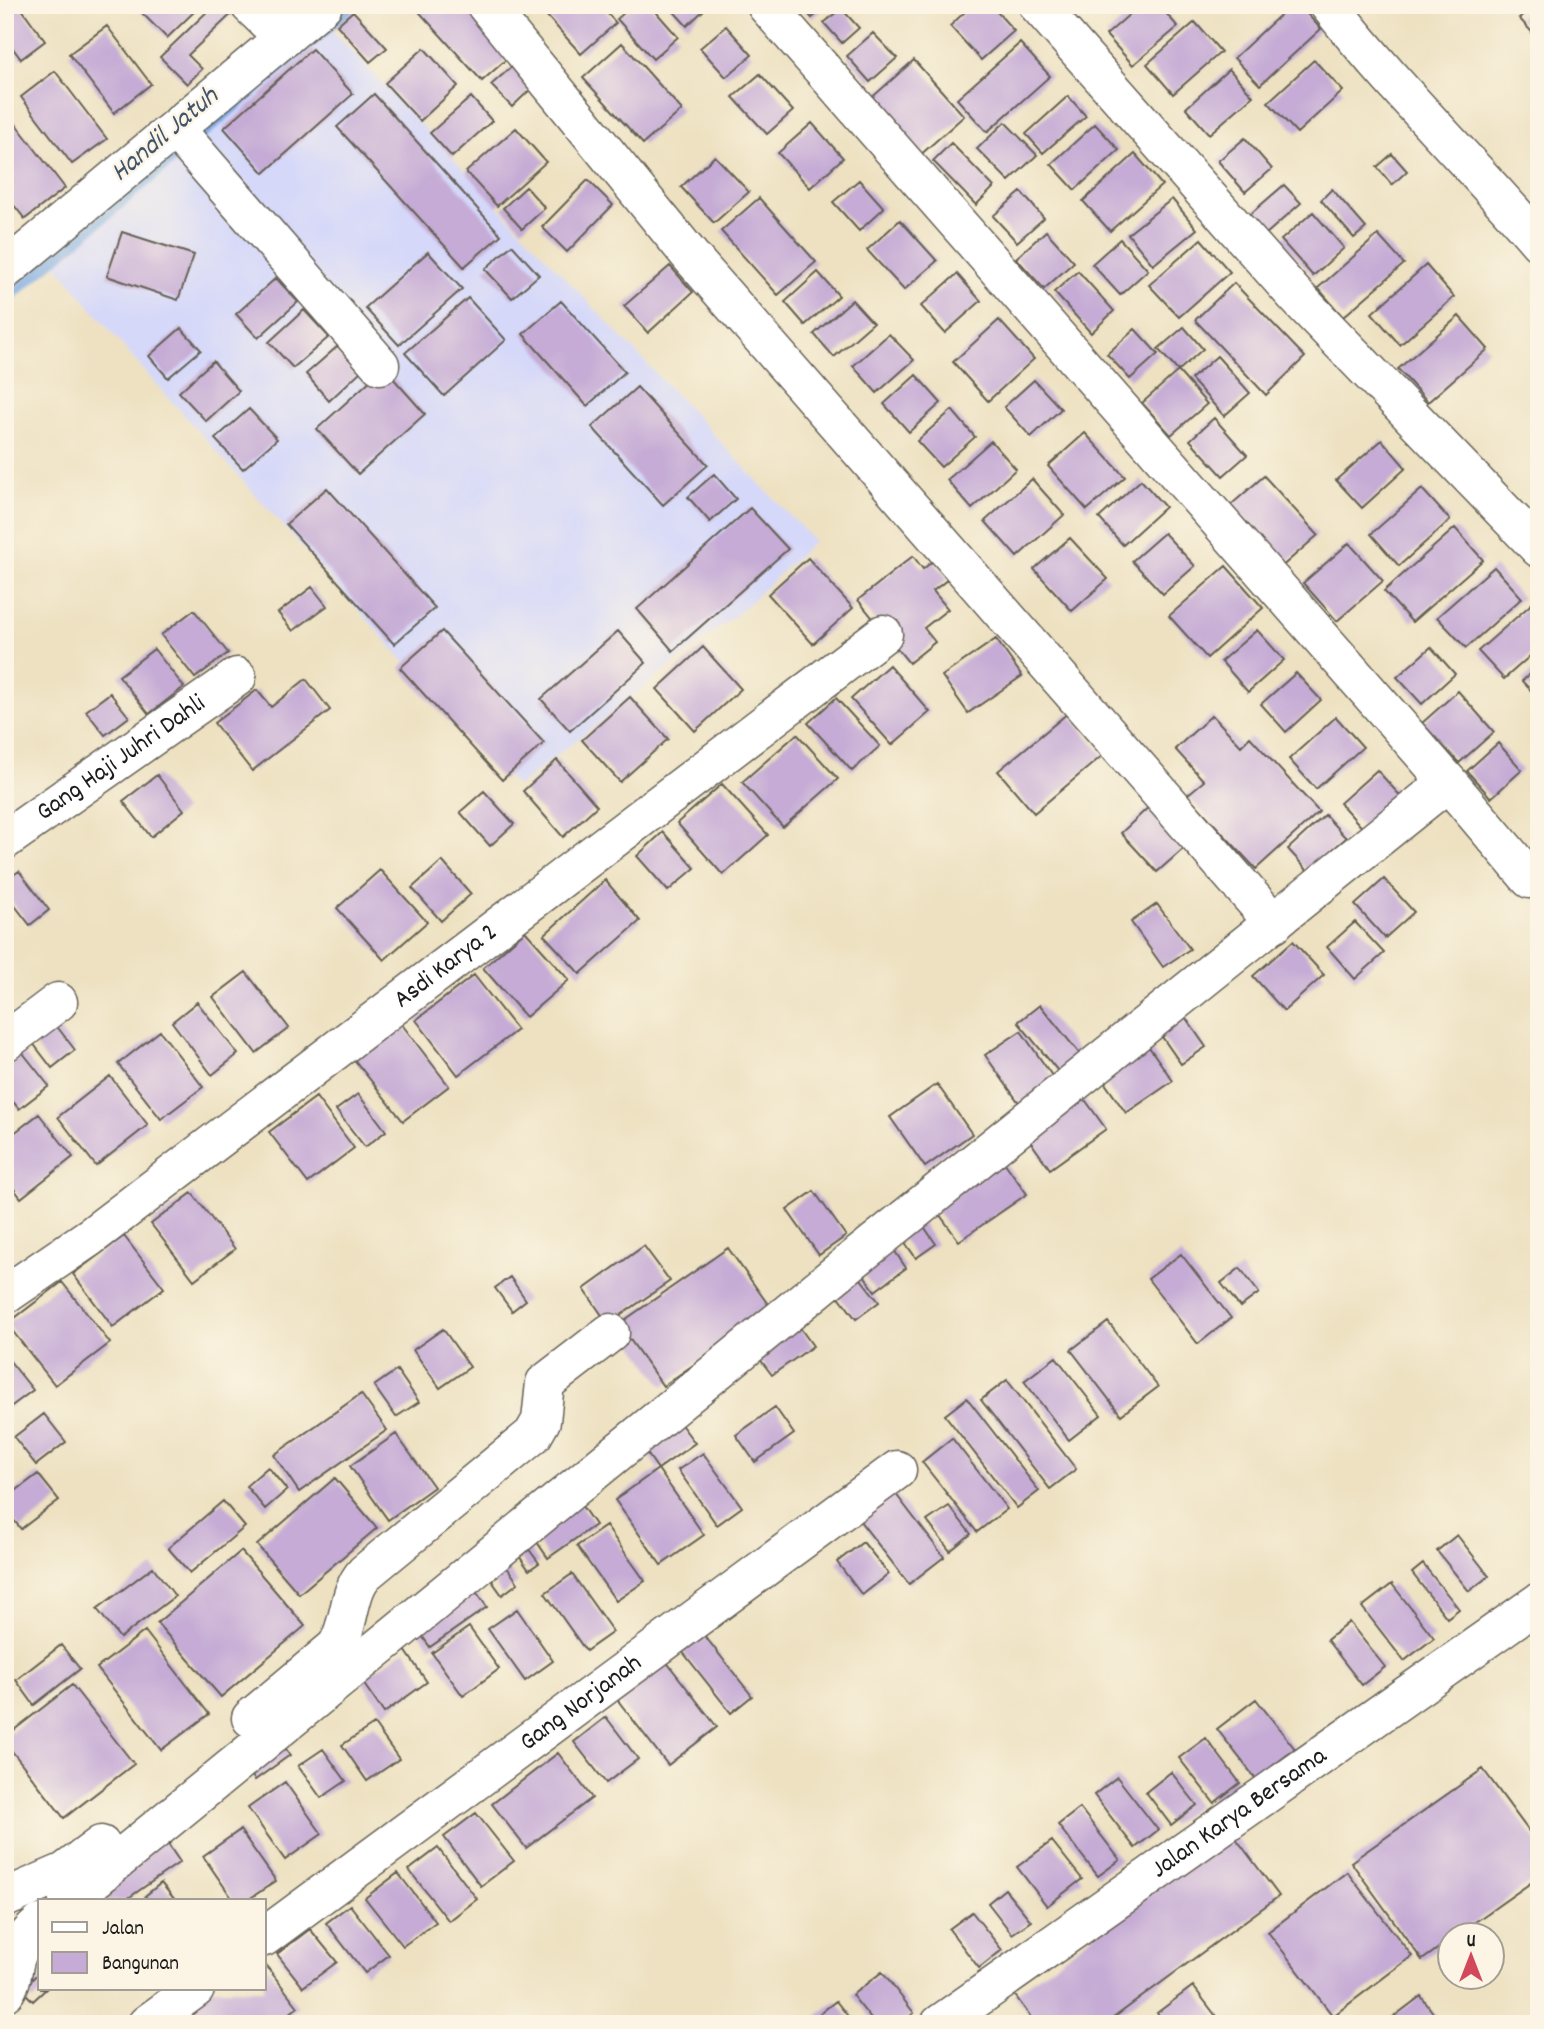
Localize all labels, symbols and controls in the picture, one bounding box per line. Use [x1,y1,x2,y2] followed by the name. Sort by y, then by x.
[103,78,230,193] water label: Handil Jatuh
[29,686,214,831] street label: Gang Haji Juhri Dahli
[386,915,506,1018] street label: Asdi Karya 2
[512,1645,650,1761] street label: Gang Norjanah
[1144,1738,1335,1888] street label: Jalan Karya Bersama
[38,1899,266,1990] legend
[102,1915,144,1945] text: Jalan
[1436,1920,1506,1990] north arrow
[1466,1929,1476,1956] text: U
[102,1950,179,1980] text: Bangunan

